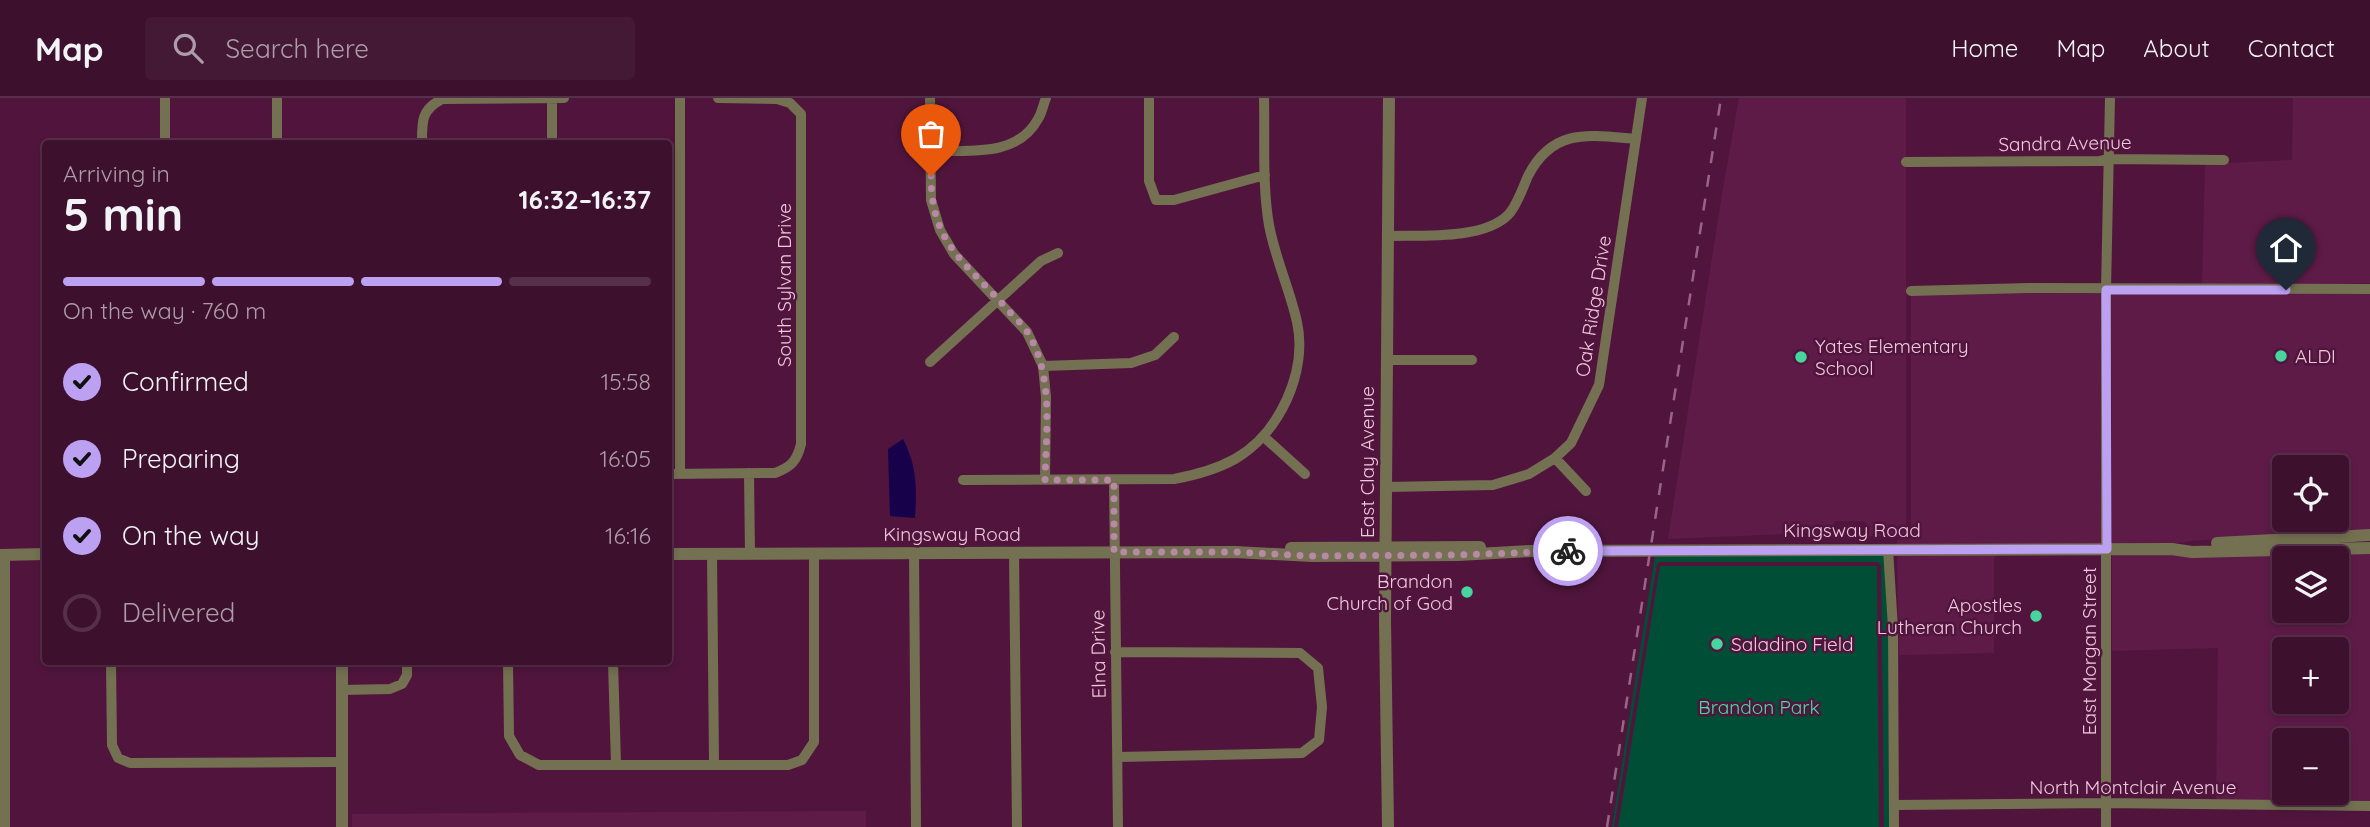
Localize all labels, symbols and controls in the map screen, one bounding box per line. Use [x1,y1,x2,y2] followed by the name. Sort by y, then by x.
[145,17,635,80] search box
[35,28,103,69] text: Map
[169,29,207,67] icon: search
[225,32,369,65] text: Search here
[1951,33,2018,63] text: Home
[2056,33,2105,63] text: Map
[2143,33,2210,63] text: About
[2248,33,2335,63] text: Contact
[901,104,961,176] pin
[912,115,950,153] icon: bag
[1998,130,2132,156] street label: Sandra Avenue
[63,159,170,188] text: Arriving in
[518,183,651,216] text: 16:32–16:37
[63,185,183,243] text: 5 min
[772,203,796,367] street label: South Sylvan Drive
[2256,218,2316,290] pin
[2267,229,2305,267] icon: home
[1570,234,1616,378] street label: Oak Ridge Drive
[63,296,266,325] text: On the way · 760 m
[1815,334,1969,380] place label: Yates Elementary School
[2295,344,2336,368] place label: ALDI
[2273,348,2289,364] marker: ALDI
[1793,349,1809,365] marker: Yates Elementary School
[63,363,101,401] icon: check
[122,365,249,398] text: Confirmed
[601,367,651,396] text: 15:58
[1355,386,1379,538] street label: East Clay Avenue
[63,440,101,478] icon: check
[122,442,240,475] text: Preparing
[600,444,651,473] text: 16:05
[2272,455,2349,805] map controls
[2272,455,2349,532] button: locate
[1533,516,1603,586] courier
[63,517,101,555] icon: check
[1783,518,1921,542] street label: Kingsway Road
[122,519,260,552] text: On the way
[605,521,651,550] text: 16:16
[883,522,1021,546] street label: Kingsway Road
[1549,532,1587,570] icon: bike
[2272,546,2349,623] button: layers
[2077,567,2101,735] street label: East Morgan Street
[1327,569,1453,615] place label: Brandon Church of God
[1459,584,1475,600] marker: Brandon Church of God
[1877,593,2022,639] place label: Apostles Lutheran Church
[122,596,235,629] text: Delivered
[2028,608,2044,624] marker: Apostles Lutheran Church
[1085,610,1111,698] street label: Elna Drive
[1731,632,1854,656] place label: Saladino Field
[1709,636,1725,652] marker: Saladino Field
[2272,637,2349,714] button: +
[1698,695,1820,719] park label: Brandon Park
[2272,728,2349,805] button: −
[2030,775,2236,799] street label: North Montclair Avenue

